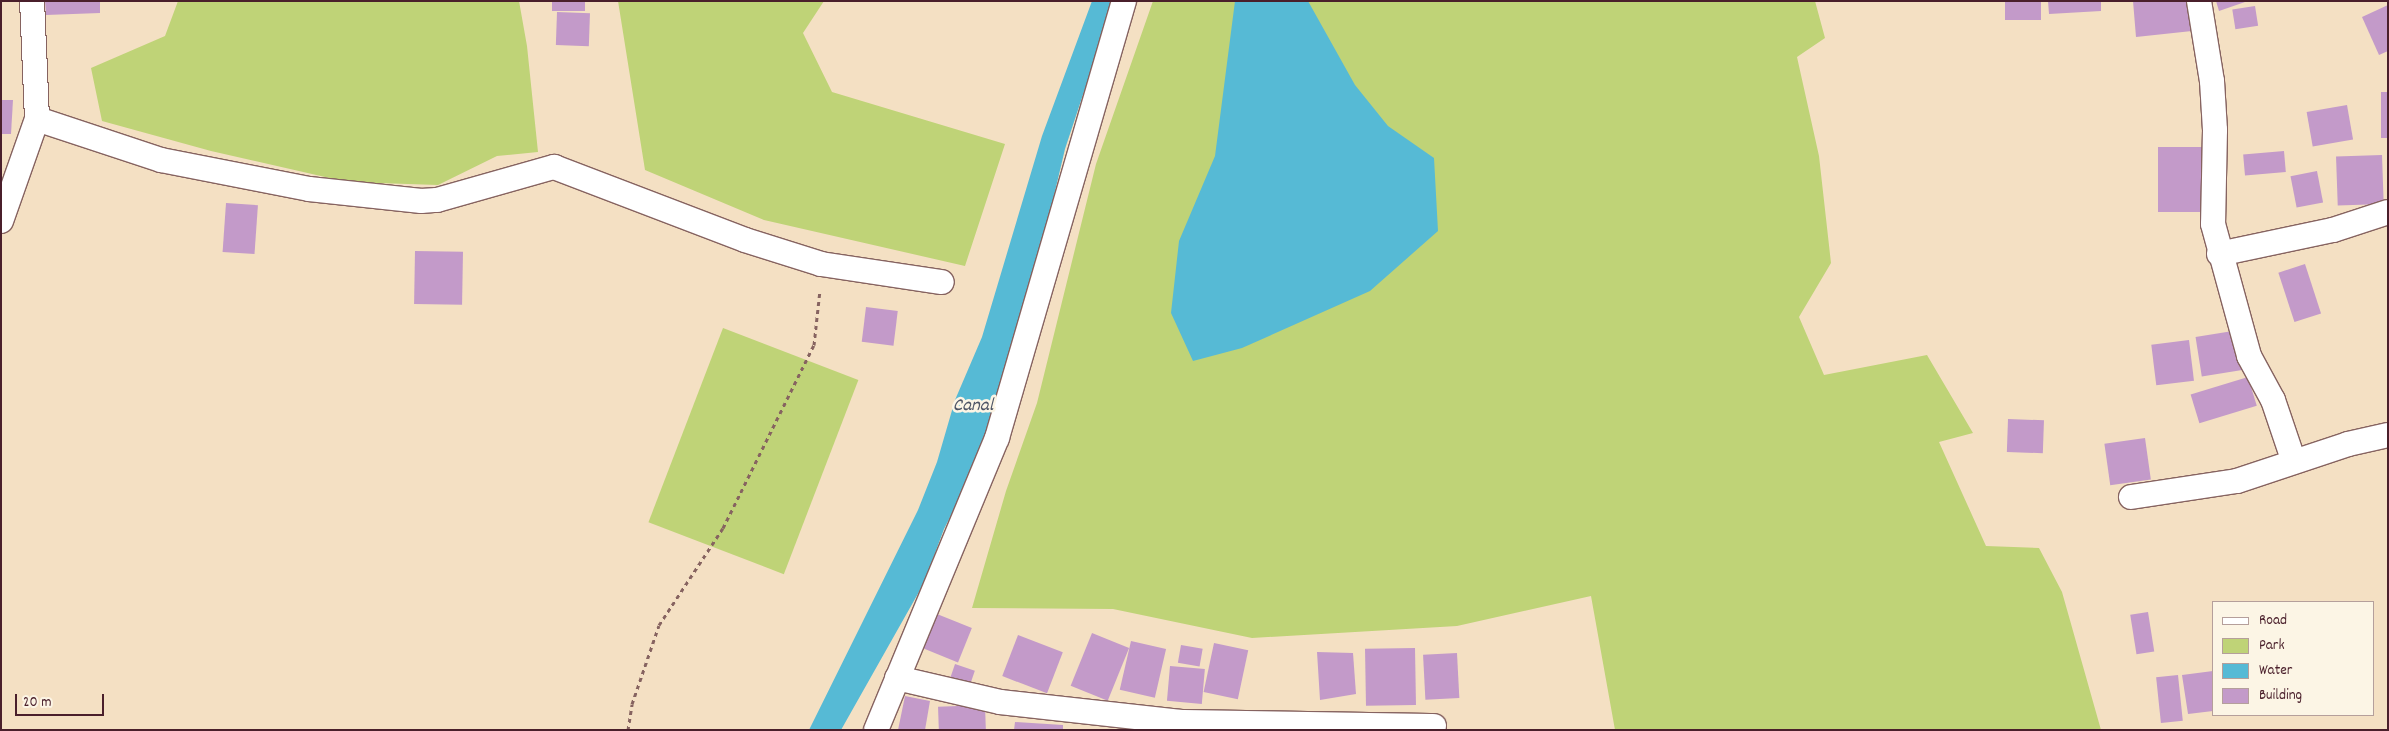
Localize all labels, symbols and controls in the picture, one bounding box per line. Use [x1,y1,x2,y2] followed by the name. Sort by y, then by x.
[953,396,993,418] water label: Canal
[2212,601,2374,716] legend
[2259,610,2287,632] text: Road
[2259,635,2285,657] text: Park
[2259,660,2292,682] text: Water
[18,684,106,716] scale bar
[2259,685,2302,707] text: Building
[23,692,51,714] text: 20 m

